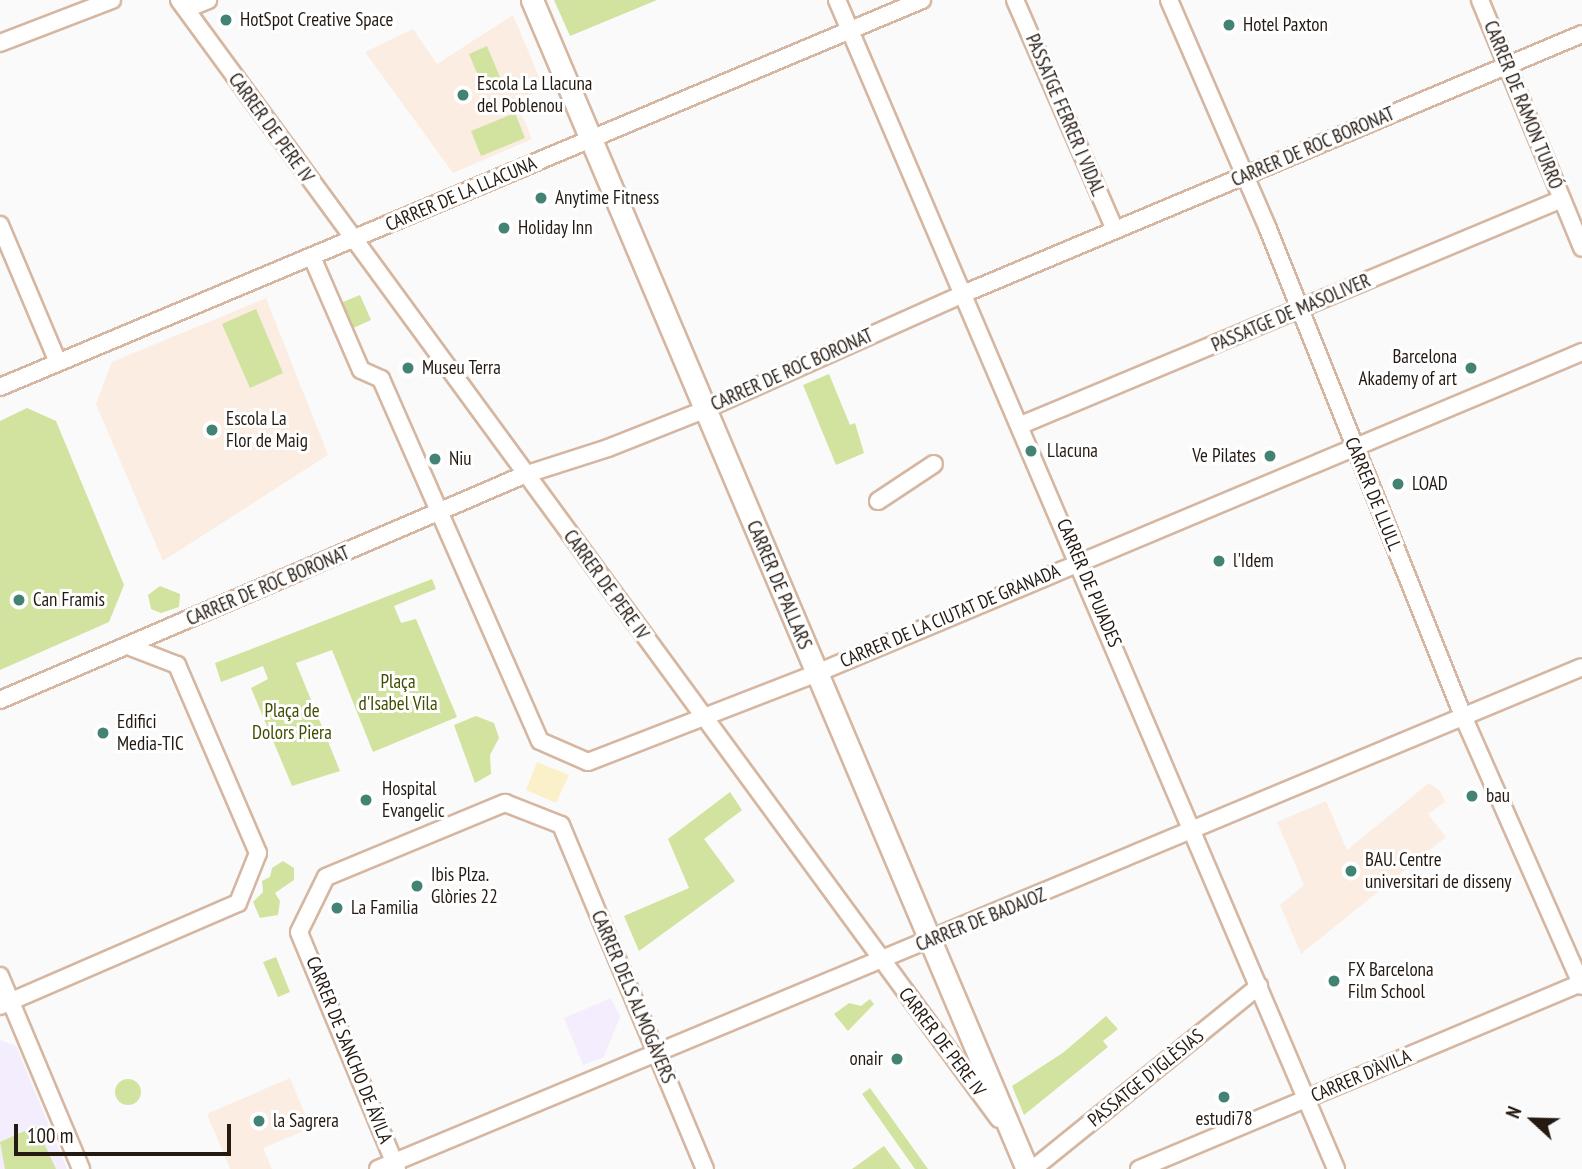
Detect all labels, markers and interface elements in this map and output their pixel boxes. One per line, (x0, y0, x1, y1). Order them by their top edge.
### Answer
place label: HotSpot Creative Space (240, 9, 393, 31)
marker: HotSpot Creative Space (218, 12, 234, 28)
place label: Hotel Paxton (1243, 14, 1328, 36)
marker: Hotel Paxton (1221, 17, 1237, 33)
street label: CARRER DE RAMON TURRÓ (1479, 17, 1567, 193)
street label: PASSATGE FERRER I VIDAL (1021, 31, 1109, 199)
street label: CARRER DE PERE IV (224, 69, 318, 187)
place label: Escola La Llacuna del Poblenou (477, 73, 592, 117)
marker: Escola La Llacuna del Poblenou (455, 87, 471, 103)
street label: CARRER DE ROC BORONAT (1228, 102, 1398, 192)
street label: CARRER DE LA LLACUNA (382, 152, 540, 236)
place label: Anytime Fitness (555, 187, 659, 209)
marker: Anytime Fitness (533, 190, 549, 206)
place label: Holiday Inn (518, 217, 593, 239)
marker: Holiday Inn (496, 220, 512, 236)
street label: PASSATGE DE MASOLIVER (1208, 269, 1374, 357)
street label: CARRER DE ROC BORONAT (707, 324, 877, 416)
place label: Barcelona Akademy of art (1358, 346, 1457, 390)
place label: Museu Terra (422, 357, 501, 379)
marker: Museu Terra (400, 360, 416, 376)
marker: Barcelona Akademy of art (1463, 360, 1479, 376)
place label: Escola La Flor de Maig (226, 408, 308, 452)
marker: Escola La Flor de Maig (204, 422, 220, 438)
street label: CARRER DE LLULL (1340, 434, 1406, 554)
place label: Llacuna (1047, 440, 1098, 462)
marker: Llacuna (1021, 441, 1041, 461)
place label: Ve Pilates (1192, 445, 1256, 467)
place label: Niu (449, 448, 472, 470)
marker: Ve Pilates (1262, 448, 1278, 464)
marker: Niu (427, 451, 443, 467)
place label: LOAD (1412, 473, 1448, 495)
marker: LOAD (1390, 476, 1406, 492)
street label: CARRER DE PUJADES (1052, 515, 1126, 651)
street label: CARRER DE PALLARS (742, 517, 816, 653)
street label: CARRER DE PERE IV (559, 526, 653, 644)
street label: CARRER DE ROC BORONAT (183, 541, 353, 631)
place label: l'Idem (1233, 550, 1274, 572)
marker: l'Idem (1211, 553, 1227, 569)
street label: CARRER DE LA CIUTAT DE GRANADA (836, 559, 1064, 673)
place label: Can Framis (33, 589, 105, 611)
marker: Can Framis (11, 592, 27, 608)
park label: Plaça d'Isabel Vila (358, 671, 438, 715)
park label: Plaça de Dolors Piera (252, 700, 332, 744)
place label: Edifici Media-TIC (117, 711, 184, 755)
marker: Edifici Media-TIC (95, 725, 111, 741)
place label: Hospital Evangelic (382, 778, 445, 822)
place label: bau (1486, 785, 1510, 807)
marker: bau (1464, 788, 1480, 804)
marker: Hospital Evangelic (356, 790, 376, 810)
place label: BAU. Centre universitari de disseny (1365, 849, 1511, 893)
marker: BAU. Centre universitari de disseny (1343, 863, 1359, 879)
place label: Ibis Plza. Glòries 22 (431, 864, 498, 908)
marker: Ibis Plza. Glòries 22 (409, 878, 425, 894)
street label: CARRER DE BADAJOZ (913, 884, 1049, 956)
place label: La Familia (351, 897, 418, 919)
marker: La Familia (329, 900, 345, 916)
street label: CARRER DELS ALMOGÀVERS (586, 907, 680, 1087)
street label: CARRER DE SANCHO DE ÁVILA (301, 953, 397, 1147)
place label: FX Barcelona Film School (1348, 959, 1434, 1003)
marker: FX Barcelona Film School (1326, 973, 1342, 989)
street label: CARRER DE PERE IV (894, 983, 990, 1101)
street label: PASSATGE D'IGLÈSIAS (1084, 1024, 1208, 1132)
street label: CARRER D'ÀVILA (1308, 1045, 1414, 1107)
place label: onair (850, 1048, 883, 1070)
marker: onair (889, 1051, 905, 1067)
north arrow (1498, 1085, 1568, 1155)
marker: estudi78 (1216, 1089, 1232, 1105)
text: N (1500, 1103, 1527, 1121)
place label: estudi78 (1195, 1108, 1253, 1130)
scale bar (18, 1110, 234, 1154)
place label: la Sagrera (273, 1110, 339, 1132)
marker: la Sagrera (251, 1113, 267, 1129)
text: 100 m (27, 1122, 73, 1149)

